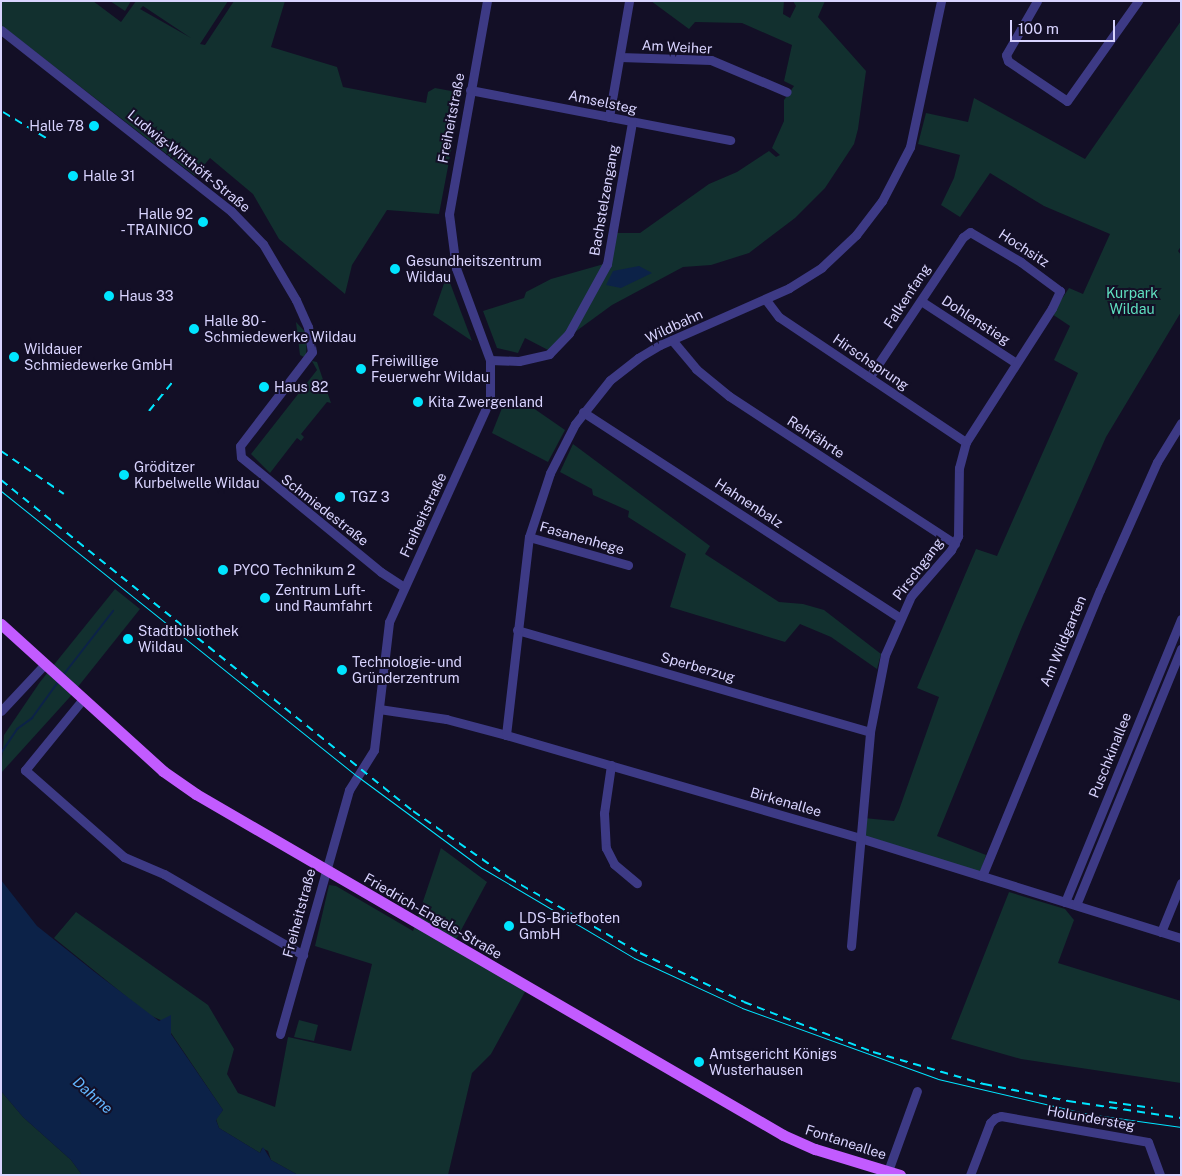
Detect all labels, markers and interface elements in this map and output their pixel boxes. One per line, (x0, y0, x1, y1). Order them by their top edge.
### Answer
scale bar (1012, 10, 1117, 42)
text: 100 m (1018, 20, 1059, 37)
street label: Am Weiher (641, 37, 713, 57)
street label: Freiheitstraße (434, 71, 468, 165)
street label: Amselsteg (567, 87, 639, 117)
street label: Ludwig-Witthöft-Straße (124, 106, 254, 216)
place label: Halle 78 (29, 118, 84, 134)
marker: Halle 78 (88, 120, 100, 132)
street label: Bachstelzengang (586, 143, 622, 257)
place label: Halle 31 (83, 168, 135, 184)
marker: Halle 31 (67, 170, 79, 182)
place label: Halle 92 - TRAINICO (118, 206, 193, 238)
marker: Halle 92 - TRAINICO (197, 216, 209, 228)
street label: Hochsitz (996, 225, 1052, 271)
place label: Gesundheitszentrum Wildau (406, 253, 542, 286)
street label: Falkenfang (880, 261, 934, 331)
marker: Gesundheitszentrum Wildau (388, 262, 402, 276)
park label: Kurpark Wildau (1106, 285, 1158, 318)
place label: Haus 33 (119, 288, 174, 304)
marker: Haus 33 (103, 290, 115, 302)
street label: Dohlenstieg (939, 292, 1013, 348)
street label: Wildbahn (643, 305, 705, 347)
place label: Halle 80 - Schmiedewerke Wildau (204, 313, 357, 346)
marker: Halle 80 - Schmiedewerke Wildau (188, 323, 200, 335)
street label: Hirschsprung (830, 330, 912, 394)
place label: Wildauer Schmiedewerke GmbH (24, 341, 173, 374)
marker: Wildauer Schmiedewerke GmbH (8, 351, 20, 363)
place label: Freiwillige Feuerwehr Wildau (371, 353, 489, 386)
marker: Freiwillige Feuerwehr Wildau (355, 363, 367, 375)
place label: Haus 82 (274, 379, 328, 395)
marker: Haus 82 (258, 381, 270, 393)
place label: Kita Zwergenland (428, 394, 543, 410)
marker: Kita Zwergenland (412, 396, 424, 408)
street label: Rehfährte (784, 412, 848, 462)
place label: Gröditzer Kurbelwelle Wildau (134, 459, 260, 492)
marker: Gröditzer Kurbelwelle Wildau (118, 469, 130, 481)
street label: Freiheitstraße (396, 470, 450, 560)
street label: Schmiedestraße (278, 471, 372, 549)
street label: Hahnenbalz (712, 475, 786, 531)
place label: TGZ 3 (350, 489, 390, 505)
marker: TGZ 3 (334, 491, 346, 503)
street label: Fasanenhege (538, 518, 626, 558)
street label: Pirschgang (889, 535, 947, 603)
place label: PYCO Technikum 2 (233, 562, 355, 578)
marker: PYCO Technikum 2 (217, 564, 229, 576)
place label: Zentrum Luft- und Raumfahrt (275, 582, 372, 614)
marker: Zentrum Luft- und Raumfahrt (259, 592, 271, 604)
street label: Am Wildgarten (1036, 593, 1090, 689)
place label: Stadtbibliothek Wildau (138, 623, 239, 656)
marker: Stadtbibliothek Wildau (122, 633, 134, 645)
street label: Sperberzug (659, 648, 737, 686)
place label: Technologie- und Gründerzentrum (352, 654, 464, 686)
marker: Technologie- und Gründerzentrum (336, 664, 348, 676)
street label: Puschkinallee (1085, 710, 1135, 800)
street label: Birkenallee (748, 784, 824, 820)
street label: Freiheitstraße (279, 867, 319, 959)
street label: Friedrich-Engels-Straße (361, 870, 505, 962)
place label: LDS-Briefboten GmbH (519, 910, 620, 942)
marker: LDS-Briefboten GmbH (503, 920, 515, 932)
place label: Amtsgericht Königs Wusterhausen (709, 1046, 837, 1078)
marker: Amtsgericht Königs Wusterhausen (693, 1056, 705, 1068)
water label: Dahme (69, 1073, 117, 1117)
street label: Holundersteg (1046, 1102, 1136, 1134)
street label: Fontaneallee (803, 1121, 889, 1163)

